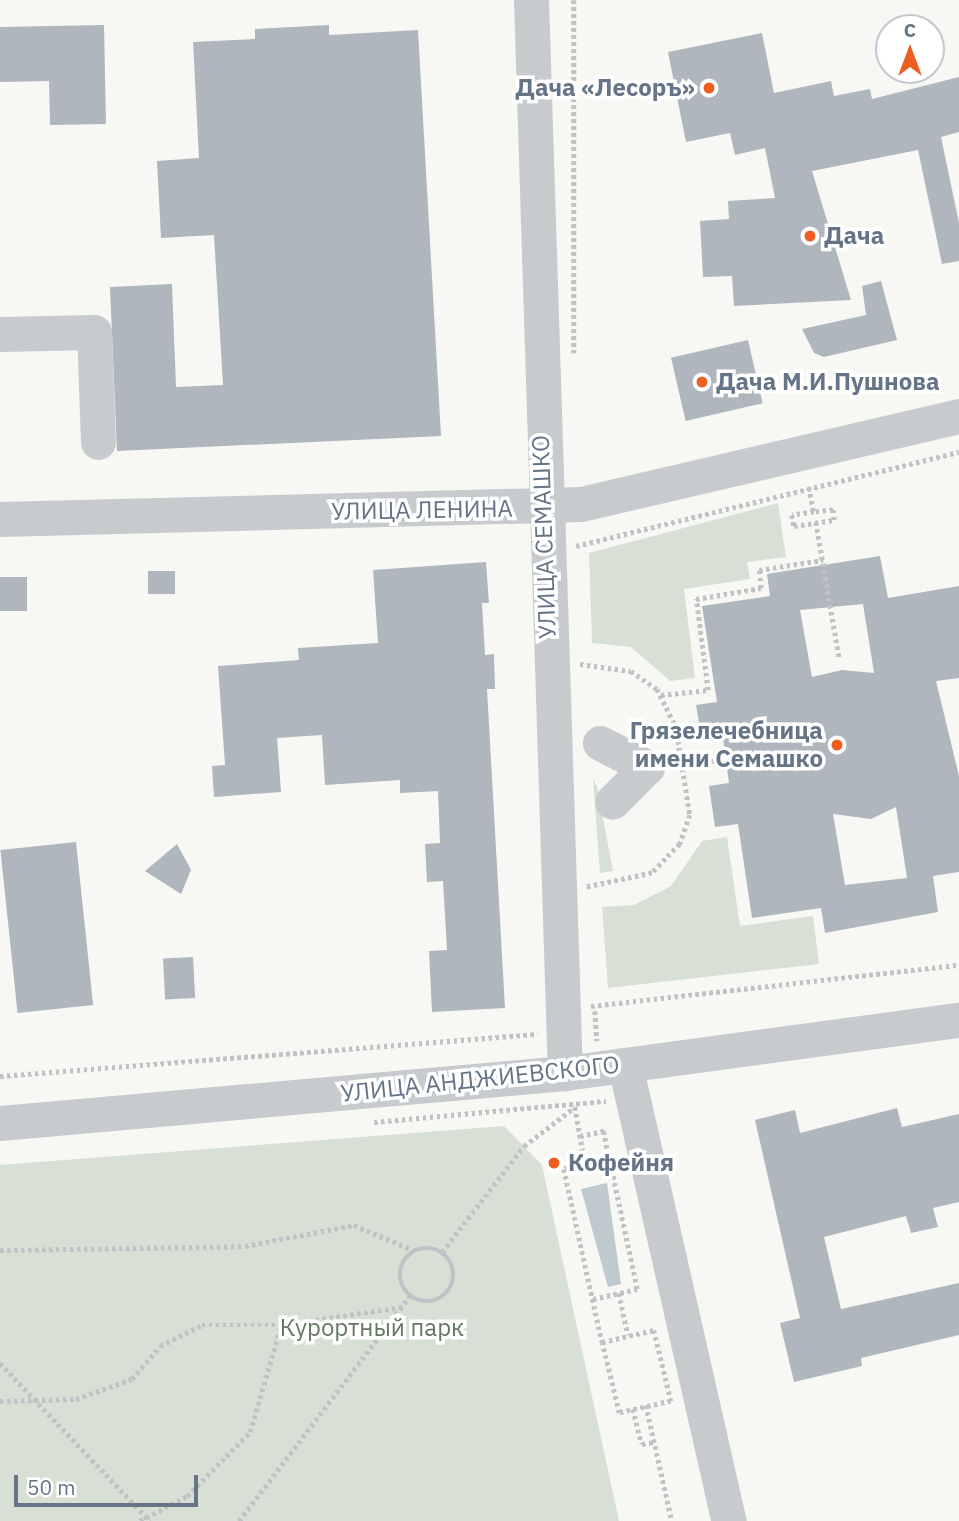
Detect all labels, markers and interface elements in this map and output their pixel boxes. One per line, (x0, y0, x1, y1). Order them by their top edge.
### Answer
north arrow (875, 14, 945, 84)
text: С (904, 18, 916, 42)
place label: Дача «Лесоръ» (515, 74, 695, 102)
marker: Дача «Лесоръ» (701, 80, 717, 96)
place label: Дача (824, 222, 884, 250)
marker: Дача (802, 228, 818, 244)
place label: Дача М.И.Пушнова (716, 368, 940, 396)
marker: Дача М.И.Пушнова (694, 374, 710, 390)
street label: УЛИЦА СЕМАШКО (526, 435, 562, 639)
street label: УЛИЦА ЛЕНИНА (331, 494, 513, 526)
place label: Грязелечебница имени Семашко (630, 717, 823, 773)
marker: Грязелечебница имени Семашко (829, 737, 845, 753)
street label: УЛИЦА АНДЖИЕВСКОГО (339, 1050, 621, 1108)
place label: Кофейня (568, 1149, 674, 1177)
marker: Кофейня (546, 1155, 562, 1171)
park label: Курортный парк (280, 1314, 464, 1342)
scale bar (18, 1462, 201, 1506)
text: 50 m (27, 1473, 76, 1501)

